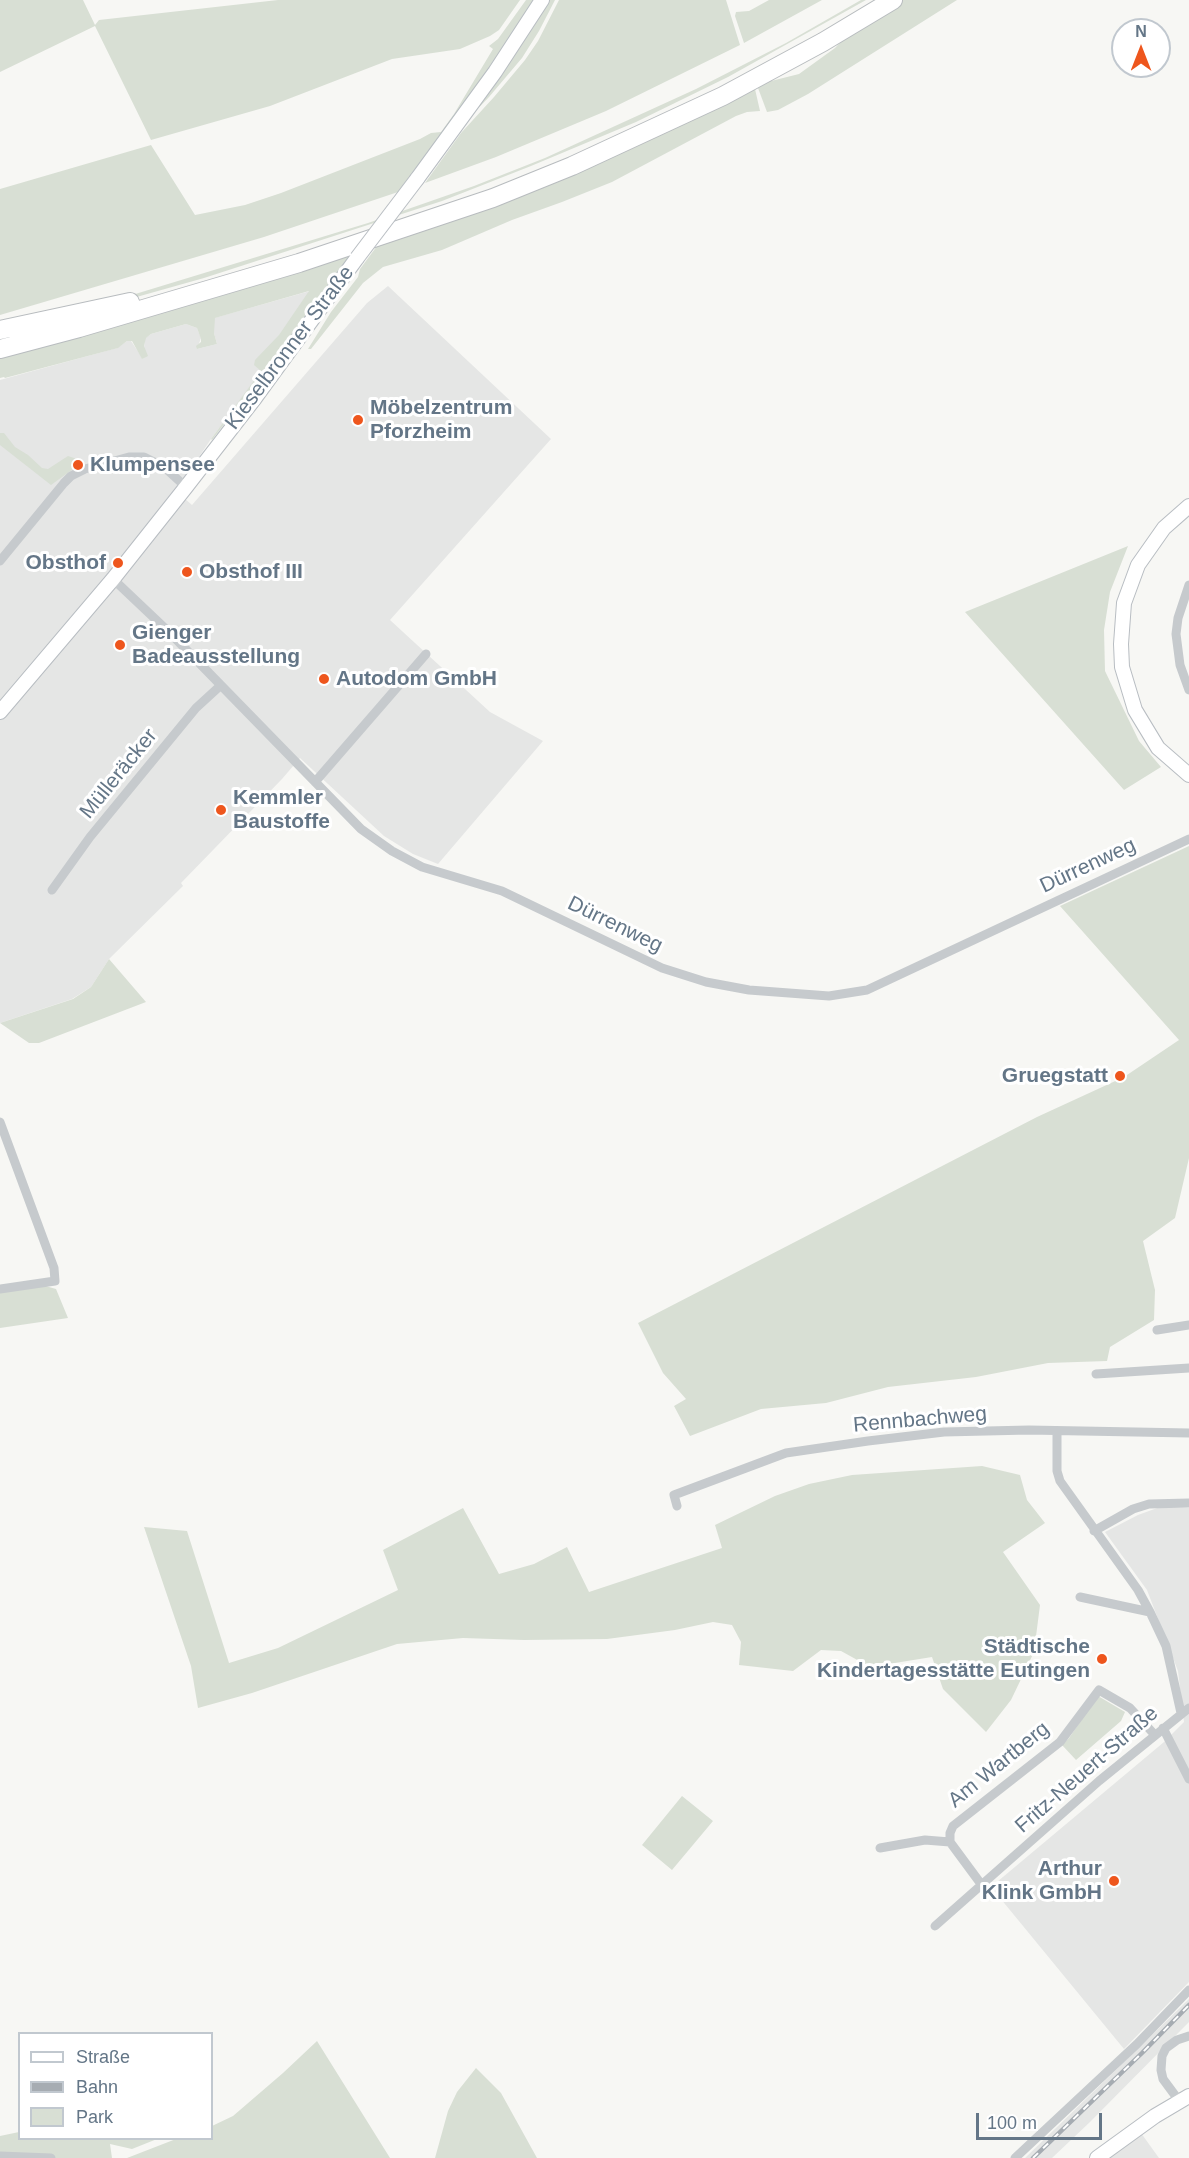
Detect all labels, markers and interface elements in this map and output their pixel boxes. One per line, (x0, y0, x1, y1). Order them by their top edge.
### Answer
north arrow (1111, 18, 1171, 78)
text: N (1135, 23, 1147, 40)
street label: Kieselbronner Straße (220, 261, 360, 435)
place label: Möbelzentrum Pforzheim (370, 395, 512, 445)
marker: Möbelzentrum Pforzheim (351, 413, 365, 427)
place label: Klumpensee (90, 452, 215, 478)
marker: Klumpensee (71, 458, 85, 472)
place label: Obsthof (26, 550, 106, 576)
marker: Obsthof (111, 556, 125, 570)
place label: Obsthof III (199, 559, 303, 585)
marker: Obsthof III (180, 565, 194, 579)
place label: Gienger Badeausstellung (132, 620, 300, 670)
marker: Gienger Badeausstellung (113, 638, 127, 652)
place label: Autodom GmbH (336, 666, 497, 692)
marker: Autodom GmbH (317, 672, 331, 686)
street label: Mülleräcker (75, 724, 163, 824)
place label: Kemmler Baustoffe (233, 785, 330, 835)
marker: Kemmler Baustoffe (214, 803, 228, 817)
street label: Dürrenweg (1036, 833, 1140, 899)
street label: Dürrenweg (563, 891, 667, 959)
place label: Gruegstatt (1002, 1063, 1108, 1089)
marker: Gruegstatt (1113, 1069, 1127, 1083)
street label: Rennbachweg (852, 1402, 988, 1438)
place label: Städtische Kindertagesstätte Eutingen (817, 1634, 1090, 1684)
marker: Städtische Kindertagesstätte Eutingen (1095, 1652, 1109, 1666)
street label: Fritz-Neuert-Straße (1010, 1701, 1164, 1839)
street label: Am Wartberg (943, 1717, 1055, 1813)
place label: Arthur Klink GmbH (982, 1856, 1102, 1906)
marker: Arthur Klink GmbH (1107, 1874, 1121, 1888)
legend (18, 2032, 213, 2140)
text: Straße (76, 2047, 130, 2067)
text: Bahn (76, 2077, 118, 2097)
scale bar (979, 2101, 1105, 2139)
text: Park (76, 2107, 113, 2127)
text: 100 m (987, 2113, 1037, 2133)

